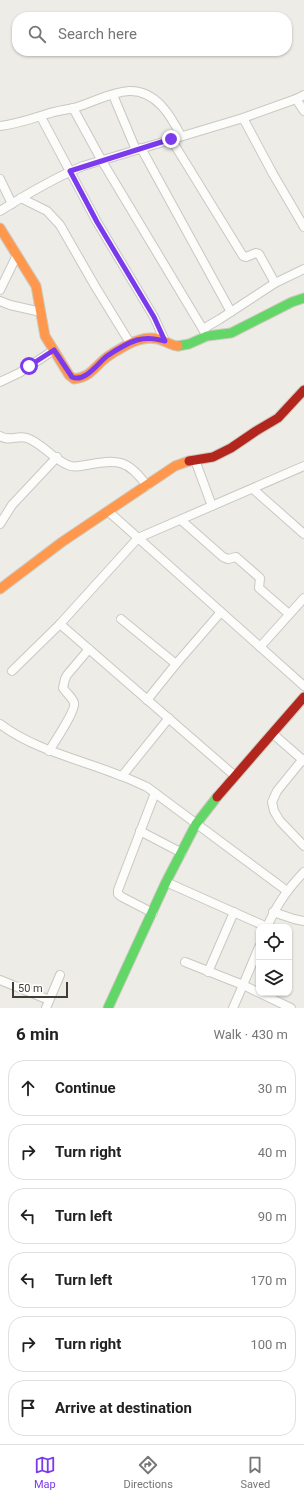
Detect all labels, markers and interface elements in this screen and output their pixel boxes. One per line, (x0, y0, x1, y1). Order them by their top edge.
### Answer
search box (12, 12, 292, 56)
icon: search (26, 23, 48, 45)
text: Search here (58, 25, 137, 43)
route end (162, 130, 180, 148)
route start (20, 357, 38, 375)
map controls (256, 924, 292, 996)
button: locate (256, 924, 292, 960)
button: layers (256, 960, 292, 996)
scale bar (12, 980, 68, 999)
text: 50 m (18, 982, 43, 995)
text: 6 min (16, 1024, 59, 1044)
text: Walk · 430 m (213, 1027, 288, 1042)
icon: ahead (17, 1077, 39, 1099)
text: Continue (55, 1079, 116, 1097)
text: 30 m (258, 1081, 287, 1096)
icon: right (17, 1141, 39, 1163)
text: Turn right (55, 1143, 121, 1161)
text: 40 m (258, 1145, 287, 1160)
icon: left (17, 1205, 39, 1227)
text: Turn left (55, 1207, 112, 1225)
text: 90 m (258, 1209, 287, 1224)
icon: left (17, 1269, 39, 1291)
text: Turn left (55, 1271, 112, 1289)
text: 170 m (250, 1273, 287, 1288)
icon: right (17, 1333, 39, 1355)
text: Turn right (55, 1335, 121, 1353)
text: 100 m (250, 1337, 287, 1352)
icon: arrive (17, 1397, 39, 1419)
text: Arrive at destination (55, 1399, 192, 1417)
tab: Map (34, 1454, 56, 1491)
tab: Directions (123, 1454, 173, 1491)
tab: Saved (240, 1454, 270, 1491)

